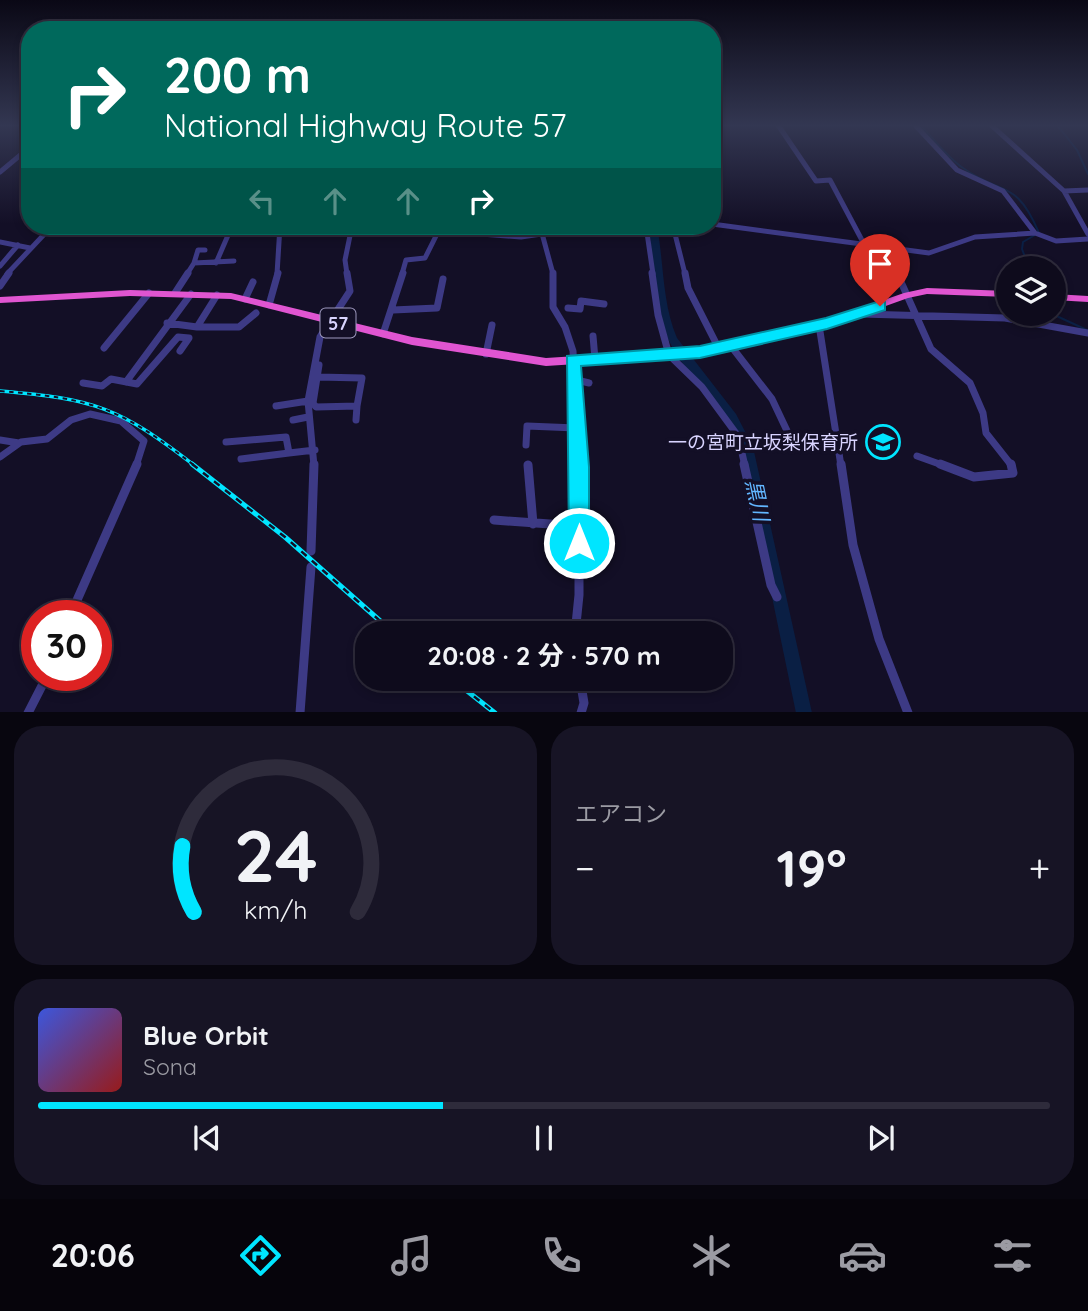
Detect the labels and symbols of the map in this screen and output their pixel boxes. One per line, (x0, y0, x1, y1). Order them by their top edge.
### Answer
pin (850, 234, 910, 306)
road number: 57 (320, 309, 356, 338)
school or university icon: 一の宮町立坂梨保育所 (864, 423, 902, 461)
place label: 一の宮町立坂梨保育所 (668, 430, 858, 454)
water label: 黒川 (741, 477, 775, 525)
position arrow (542, 506, 616, 580)
speed limit sign: 30 (21, 600, 112, 691)

